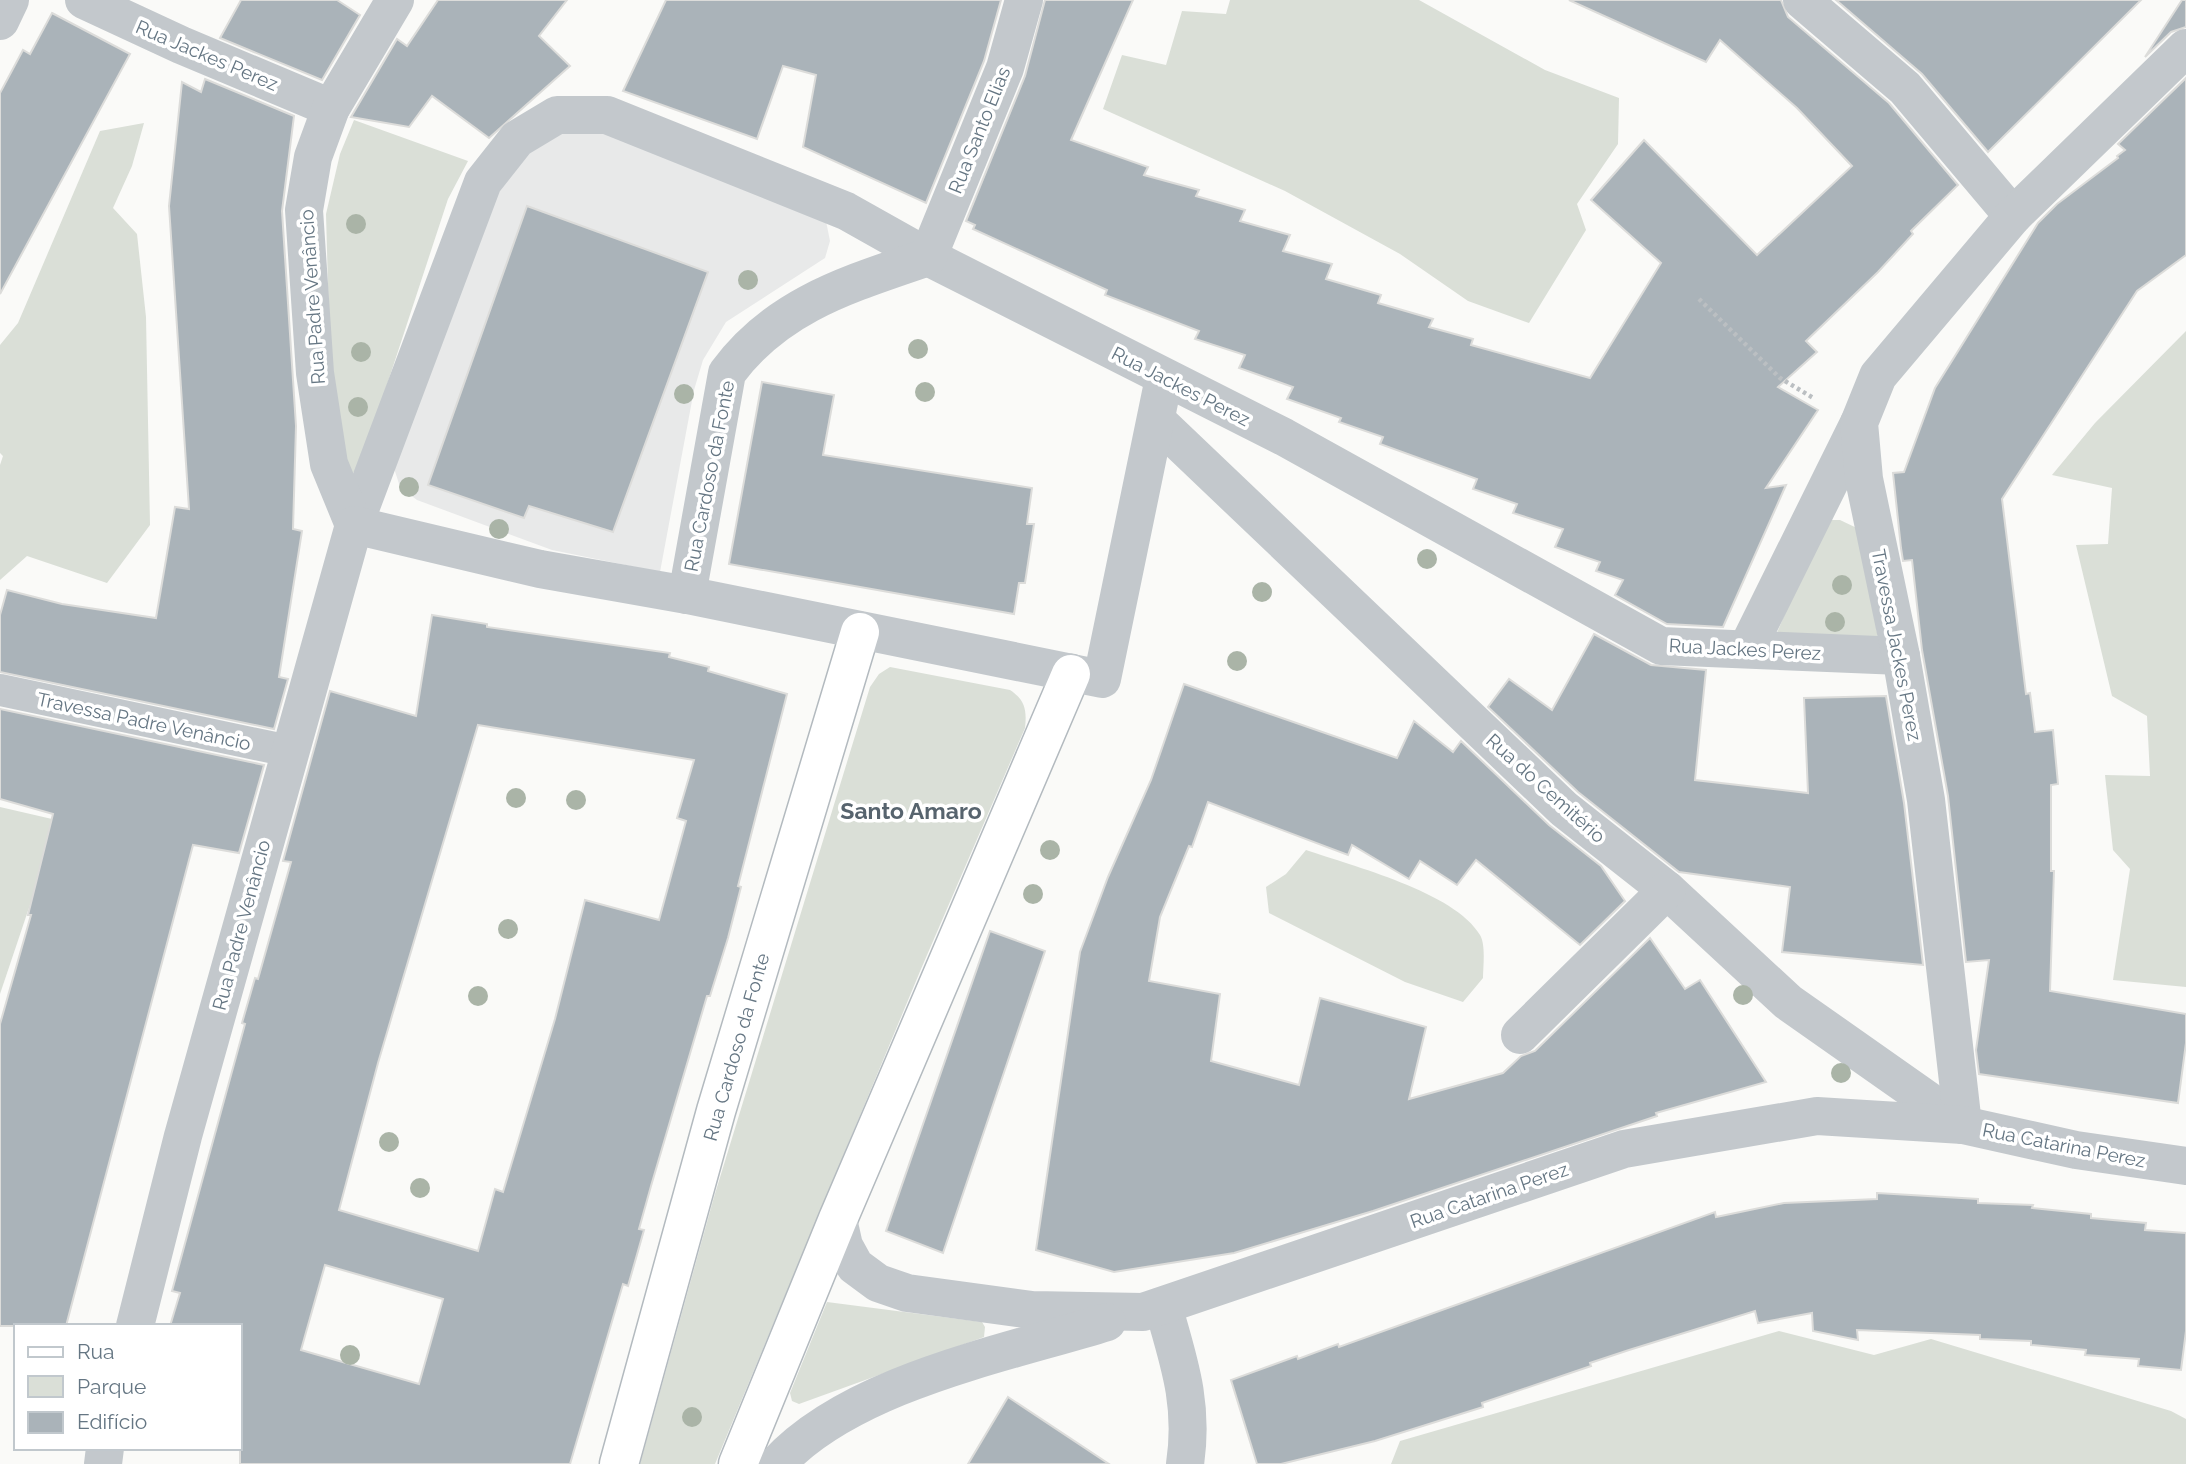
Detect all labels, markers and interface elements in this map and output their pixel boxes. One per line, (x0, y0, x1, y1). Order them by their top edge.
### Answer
street label: Rua Jackes Perez (133, 15, 281, 95)
street label: Rua Santo Elias (944, 64, 1014, 196)
street label: Rua Padre Venâncio (295, 209, 329, 385)
street label: Rua Jackes Perez (1108, 342, 1254, 430)
street label: Rua Cardoso da Fonte (680, 379, 738, 573)
street label: Travessa Jackes Perez (1868, 547, 1926, 743)
street label: Rua Jackes Perez (1668, 634, 1822, 664)
street label: Travessa Padre Venâncio (35, 688, 253, 754)
street label: Rua do Cemitério (1482, 729, 1610, 847)
district label: Santo Amaro (840, 797, 982, 824)
street label: Rua Padre Venâncio (208, 837, 274, 1013)
street label: Rua Cardoso da Fonte (699, 951, 773, 1143)
street label: Rua Catarina Perez (1981, 1118, 2147, 1172)
street label: Rua Catarina Perez (1407, 1158, 1571, 1232)
legend (14, 1324, 242, 1450)
text: Rua (77, 1339, 114, 1364)
text: Parque (77, 1374, 146, 1399)
text: Edifício (77, 1409, 147, 1434)

